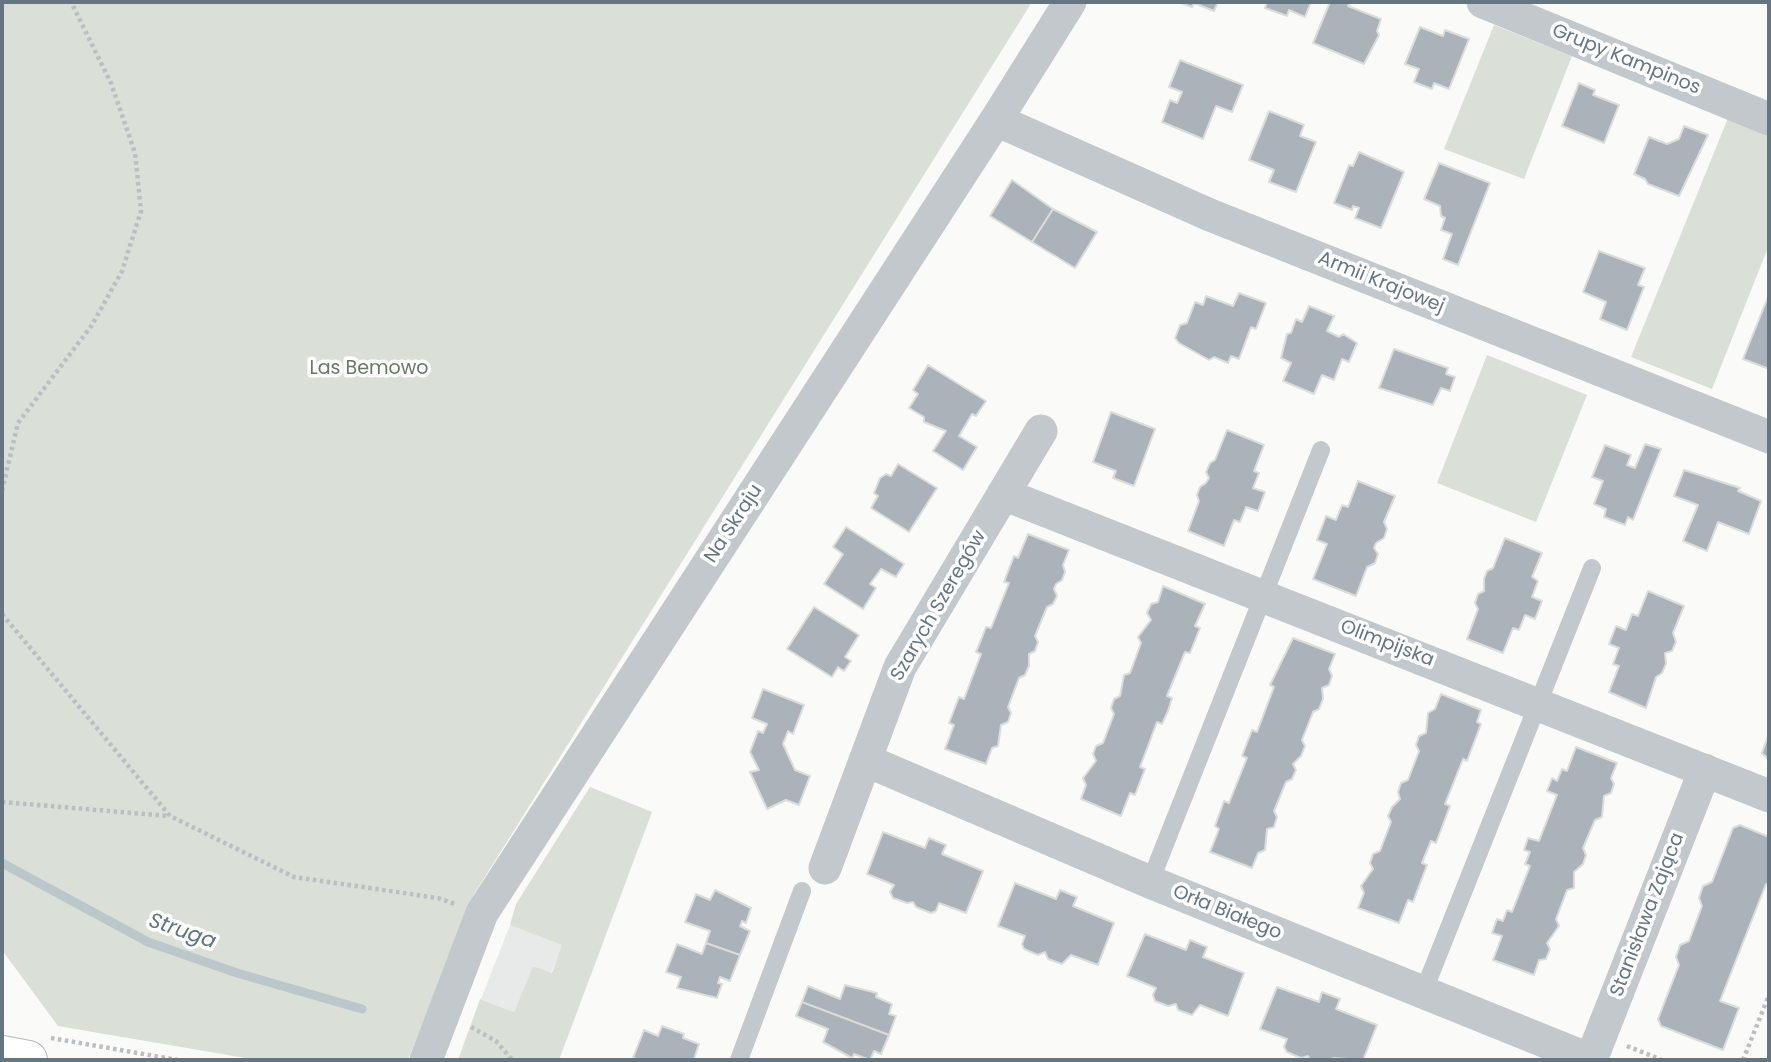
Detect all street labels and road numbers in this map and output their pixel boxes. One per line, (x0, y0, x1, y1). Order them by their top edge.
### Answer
street label: Grupy Kampinos (1548, 20, 1704, 100)
street label: Armii Krajowej (1315, 247, 1447, 319)
street label: Na Skraju (700, 480, 768, 568)
street label: Szarych Szeregów (887, 527, 991, 685)
street label: Olimpijska (1337, 616, 1437, 672)
street label: Stanisława Zająca (1606, 830, 1690, 1000)
street label: Orła Białego (1169, 881, 1285, 945)

